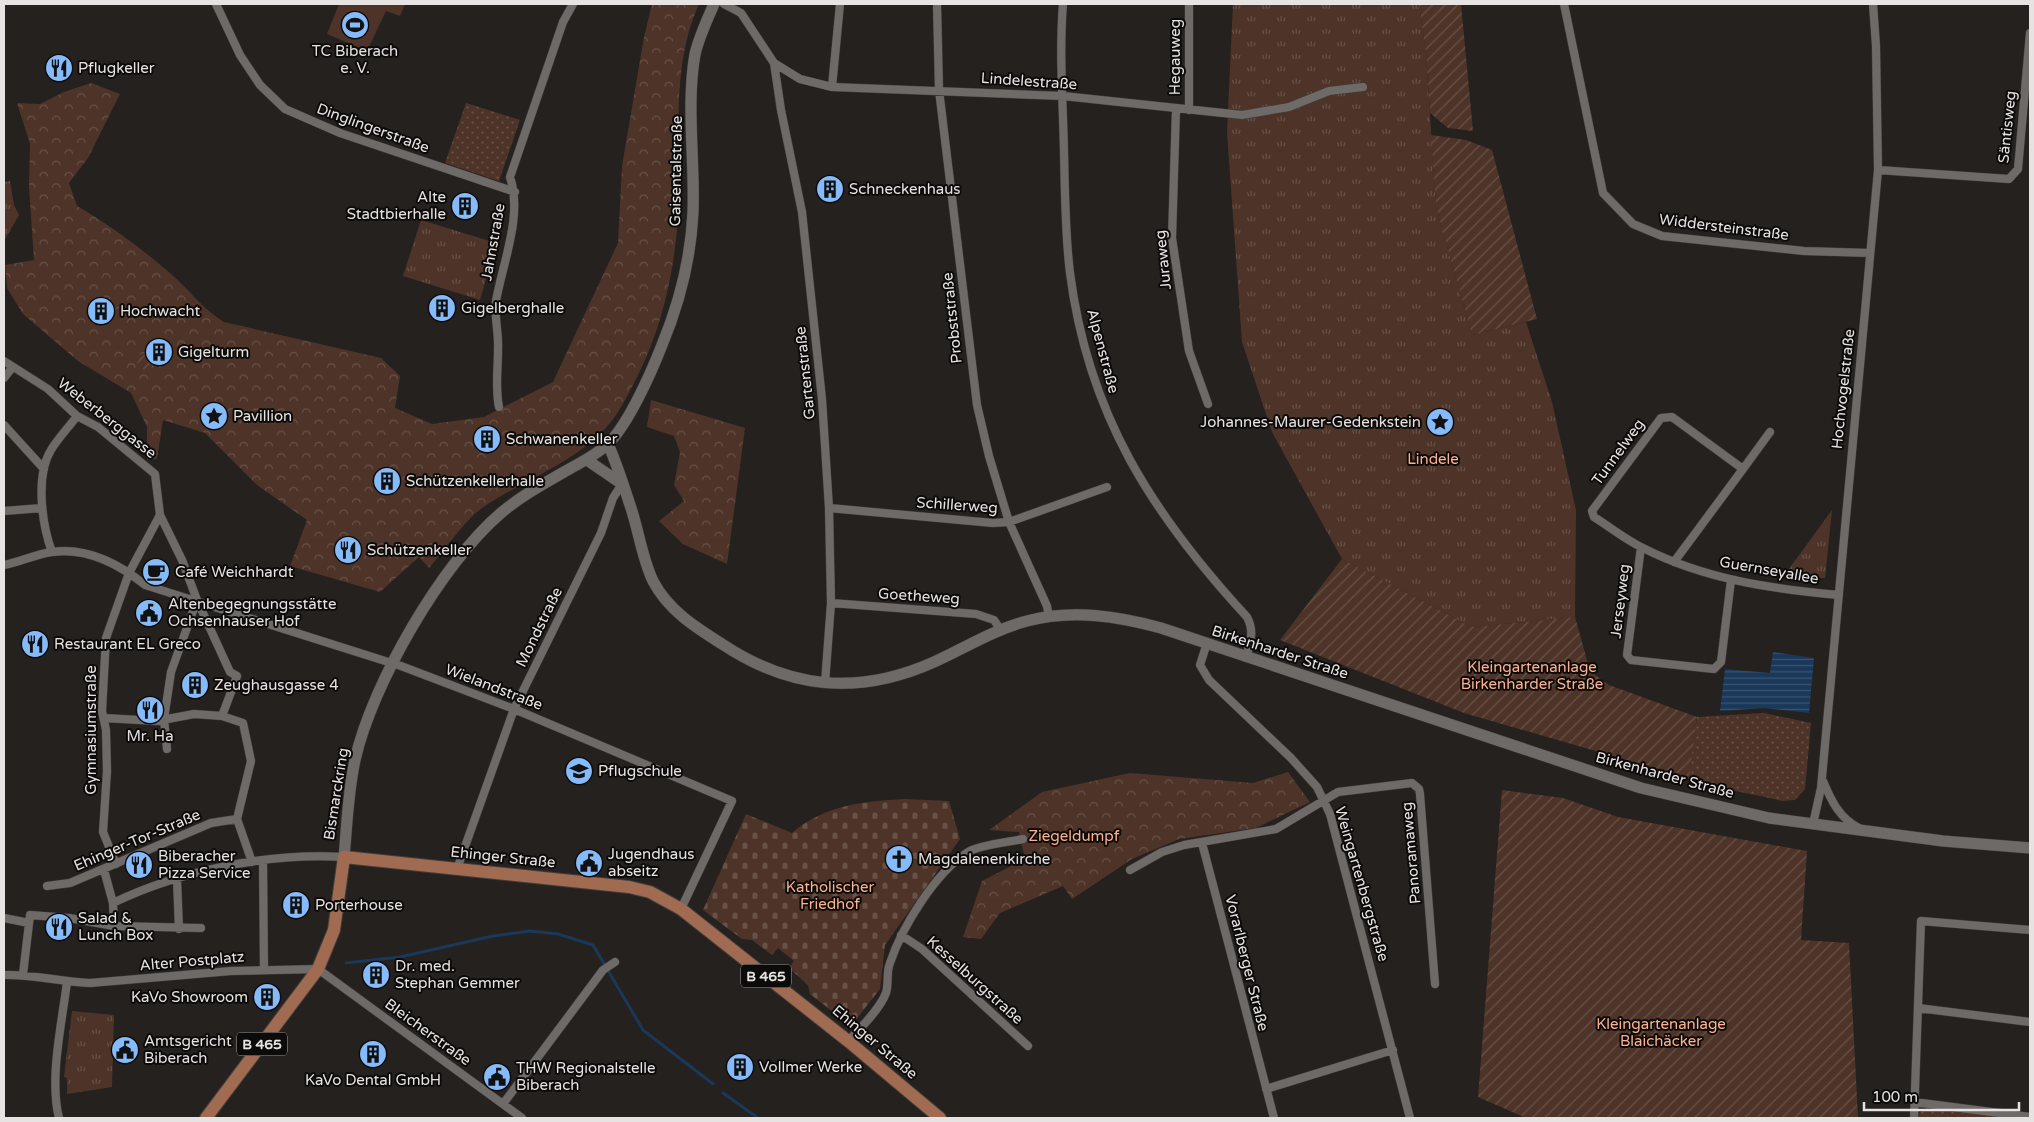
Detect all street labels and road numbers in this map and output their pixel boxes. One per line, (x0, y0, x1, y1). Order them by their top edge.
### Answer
street label: Hegauweg (1166, 19, 1184, 95)
street label: Lindelestraße (980, 69, 1078, 93)
street label: Säntisweg (1994, 90, 2020, 164)
street label: Dinglingerstraße (314, 99, 432, 157)
street label: Gaisentalstraße (666, 115, 686, 227)
street label: Jahnstraße (477, 202, 509, 282)
street label: Widdersteinstraße (1658, 210, 1790, 244)
street label: Juraweg (1151, 229, 1175, 291)
street label: Probststraße (938, 272, 966, 364)
street label: Alpenstraße (1083, 307, 1123, 395)
street label: Gartenstraße (791, 326, 819, 420)
street label: Hochvogelstraße (1828, 328, 1858, 450)
street label: Weberberggasse (54, 374, 160, 462)
street label: Tunnelweg (1588, 415, 1648, 489)
street label: Schillerweg (916, 493, 998, 517)
street label: Guernseyallee (1718, 552, 1820, 588)
street label: Jerseyweg (1607, 563, 1633, 639)
street label: Mondstraße (512, 584, 566, 670)
street label: Goetheweg (877, 584, 961, 608)
street label: Birkenharder Straße (1209, 621, 1351, 683)
street label: Wielandstraße (443, 660, 545, 714)
street label: Gymnasiumstraße (82, 665, 100, 795)
street label: Bismarckring (320, 747, 352, 841)
street label: Birkenharder Straße (1594, 748, 1736, 802)
street label: Panoramaweg (1398, 801, 1424, 905)
street label: Weingartenbergstraße (1331, 804, 1393, 964)
street label: Ehinger-Tor-Straße (71, 805, 203, 875)
street label: Ehinger Straße (450, 843, 556, 871)
street label: Vorarlberger Straße (1221, 893, 1273, 1033)
street label: Kesselburgstraße (923, 932, 1027, 1028)
street label: Alter Postplatz (139, 947, 245, 975)
road number: B 465 (741, 964, 791, 988)
street label: Bleicherstraße (381, 995, 475, 1069)
street label: Ehinger Straße (829, 1001, 921, 1083)
road number: B 465 (237, 1032, 287, 1056)

